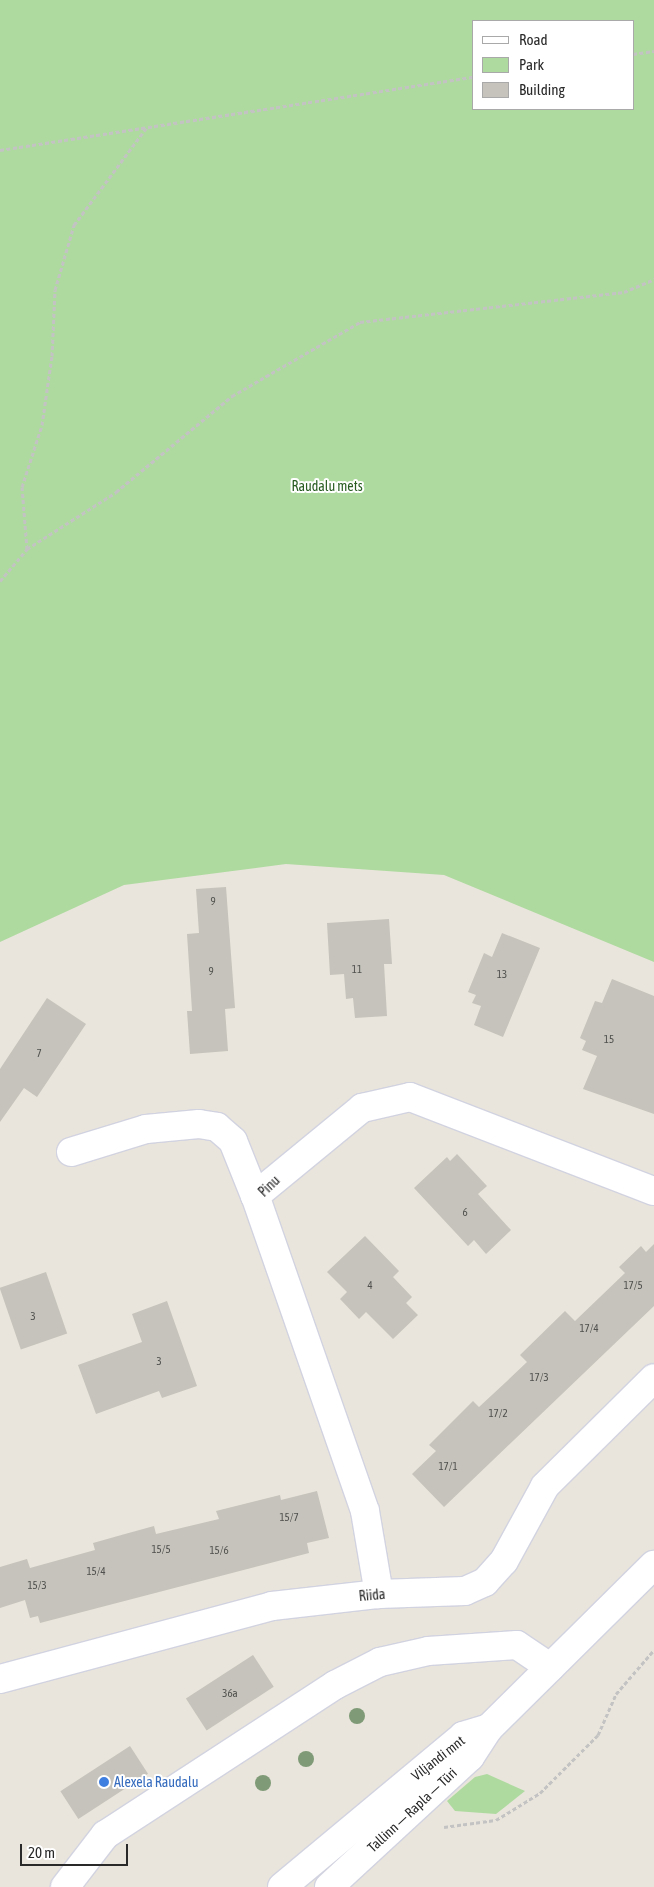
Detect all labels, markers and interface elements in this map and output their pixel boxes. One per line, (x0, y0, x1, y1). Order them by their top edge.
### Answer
legend (472, 20, 634, 110)
text: Road (519, 31, 548, 48)
text: Park (519, 56, 544, 73)
text: Building (519, 81, 565, 98)
park label: Raudalu mets (291, 478, 363, 494)
house number: 9 (210, 894, 216, 908)
house number: 11 (352, 962, 362, 976)
house number: 9 (208, 964, 214, 978)
house number: 13 (497, 967, 507, 981)
house number: 15 (604, 1032, 614, 1046)
house number: 7 (36, 1046, 42, 1060)
street label: Pinu (255, 1172, 283, 1200)
house number: 6 (462, 1205, 468, 1219)
house number: 4 (367, 1278, 373, 1292)
house number: 17/5 (623, 1278, 643, 1292)
house number: 3 (30, 1309, 36, 1323)
house number: 17/4 (579, 1321, 599, 1335)
house number: 3 (156, 1354, 162, 1368)
house number: 17/3 (529, 1370, 549, 1384)
house number: 17/2 (488, 1406, 508, 1420)
house number: 17/1 (438, 1459, 458, 1473)
house number: 15/7 (279, 1510, 299, 1524)
house number: 15/5 (151, 1542, 171, 1556)
house number: 15/6 (209, 1543, 229, 1557)
house number: 15/4 (86, 1564, 106, 1578)
house number: 15/3 (27, 1578, 47, 1592)
street label: Riida (358, 1585, 386, 1605)
house number: 36a (222, 1686, 238, 1700)
street label: Viljandi mnt (408, 1732, 468, 1784)
street label: Tallinn — Rapla — Türi (364, 1764, 460, 1856)
place label: Alexela Raudalu (114, 1774, 199, 1790)
marker: Alexela Raudalu (98, 1776, 110, 1788)
scale bar (22, 1834, 130, 1866)
text: 20 m (28, 1844, 55, 1861)

